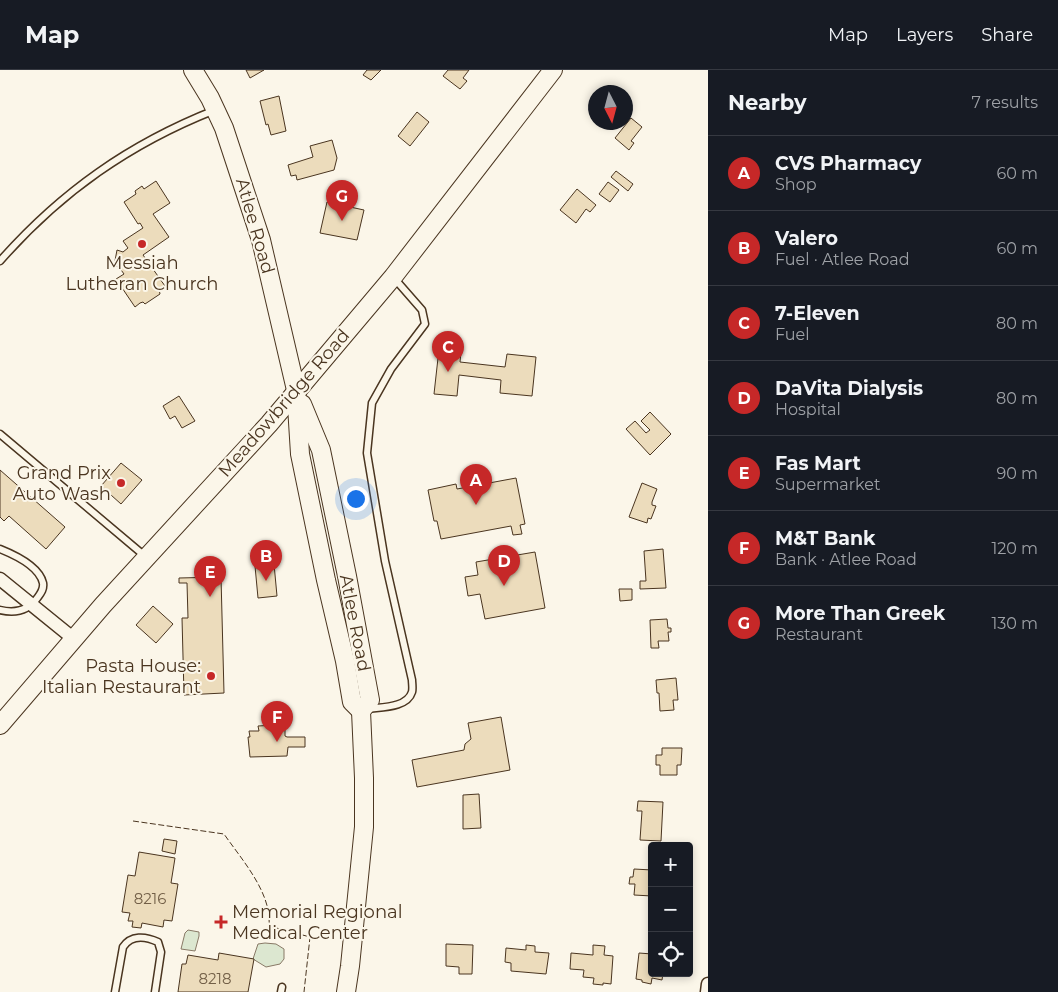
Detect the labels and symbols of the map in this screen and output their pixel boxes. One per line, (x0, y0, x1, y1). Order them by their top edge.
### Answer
north arrow (588, 85, 633, 130)
street label: Atlee Road (231, 176, 279, 276)
pin: G (326, 180, 358, 221)
marker: Messiah Lutheran Church (136, 238, 148, 250)
place label: Messiah Lutheran Church (65, 252, 219, 295)
street label: Meadowbridge Road (214, 325, 354, 481)
pin: C (432, 331, 464, 372)
place label: Grand Prix Auto Wash (13, 462, 111, 505)
pin: A (460, 464, 492, 505)
marker: Grand Prix Auto Wash (115, 477, 127, 489)
your location (343, 486, 369, 512)
pin: B (250, 540, 282, 581)
pin: D (488, 545, 520, 586)
pin: E (194, 556, 226, 597)
street label: Atlee Road (335, 573, 375, 673)
place label: Pasta House: Italian Restaurant (42, 655, 201, 698)
marker: Pasta House: Italian Restaurant (205, 670, 217, 682)
pin: F (261, 701, 293, 742)
house number: 8216 (134, 889, 166, 908)
place label: Memorial Regional Medical Center (232, 901, 403, 944)
marker: Memorial Regional Medical Center (214, 915, 228, 929)
house number: 8218 (198, 969, 232, 988)

